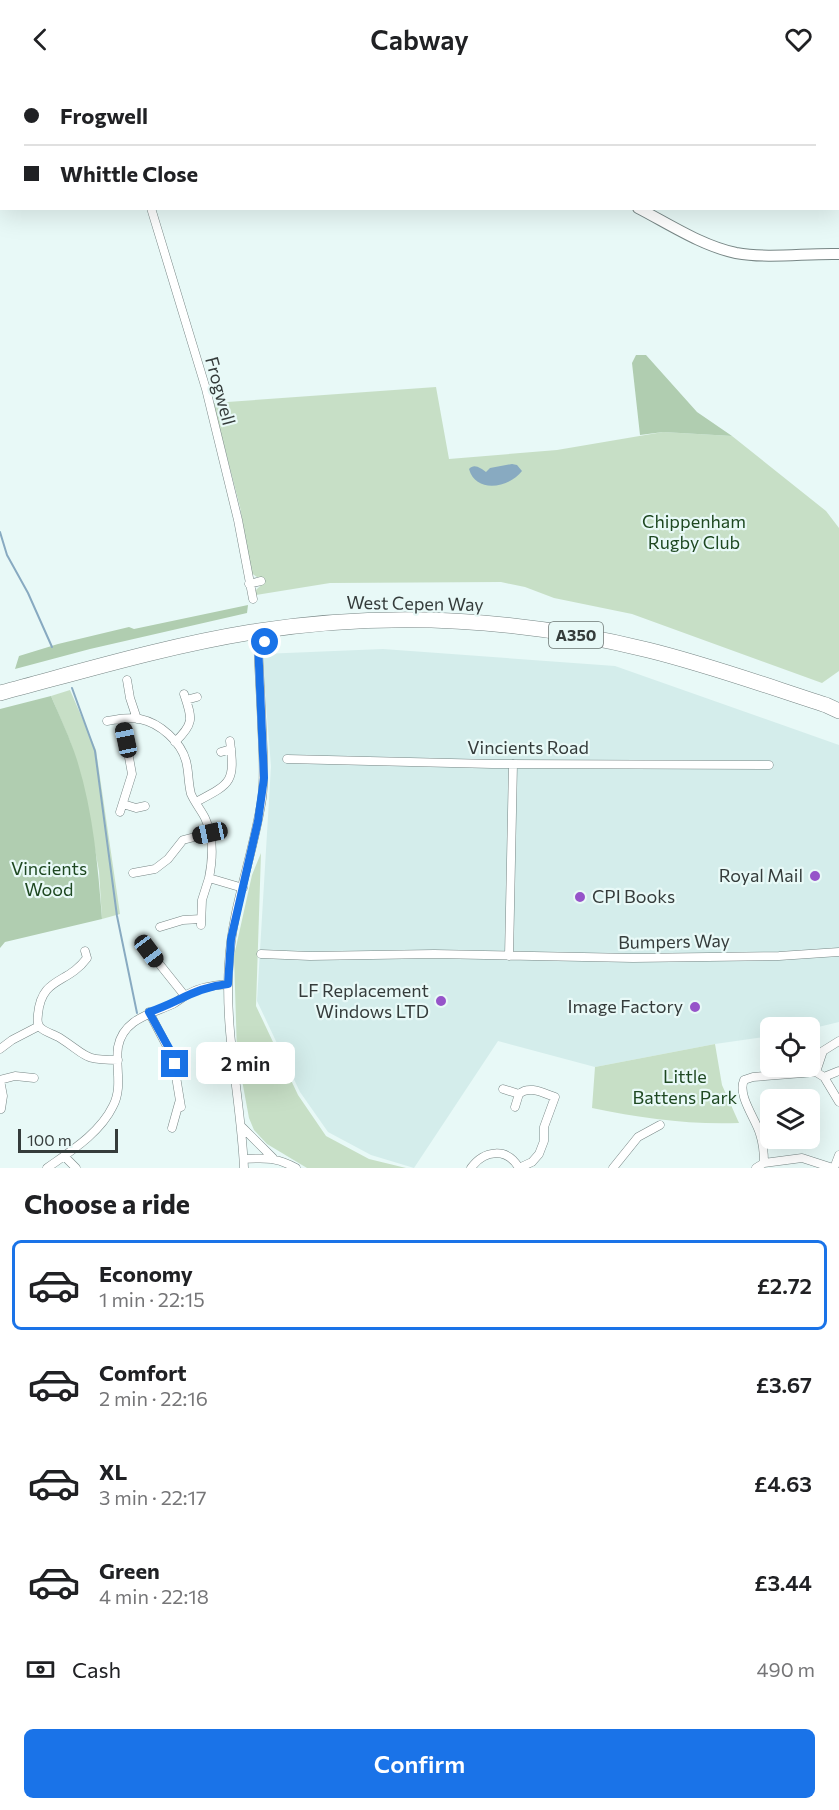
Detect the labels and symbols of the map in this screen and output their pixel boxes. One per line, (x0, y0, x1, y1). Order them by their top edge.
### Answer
street label: Frogwell (201, 354, 241, 427)
park label: Chippenham Rugby Club (642, 510, 746, 553)
street label: West Cepen Way (346, 591, 484, 615)
road number: A350 (549, 622, 603, 648)
route start (251, 628, 278, 655)
car (113, 721, 139, 759)
street label: Vincients Road (467, 736, 589, 758)
car (191, 820, 229, 846)
park label: Vincients Wood (11, 857, 87, 900)
place label: Royal Mail (719, 864, 803, 886)
marker: Royal Mail (808, 869, 822, 883)
place label: CPI Books (592, 885, 675, 907)
marker: CPI Books (573, 890, 587, 904)
street label: Bumpers Way (618, 929, 730, 953)
car (131, 931, 167, 971)
place label: LF Replacement Windows LTD (298, 979, 429, 1022)
marker: LF Replacement Windows LTD (434, 994, 448, 1008)
place label: Image Factory (568, 995, 683, 1017)
marker: Image Factory (688, 1000, 702, 1014)
callout: 2 min (196, 1043, 295, 1085)
route end (161, 1050, 188, 1077)
park label: Little Battens Park (633, 1065, 738, 1108)
scale bar (18, 1126, 118, 1154)

